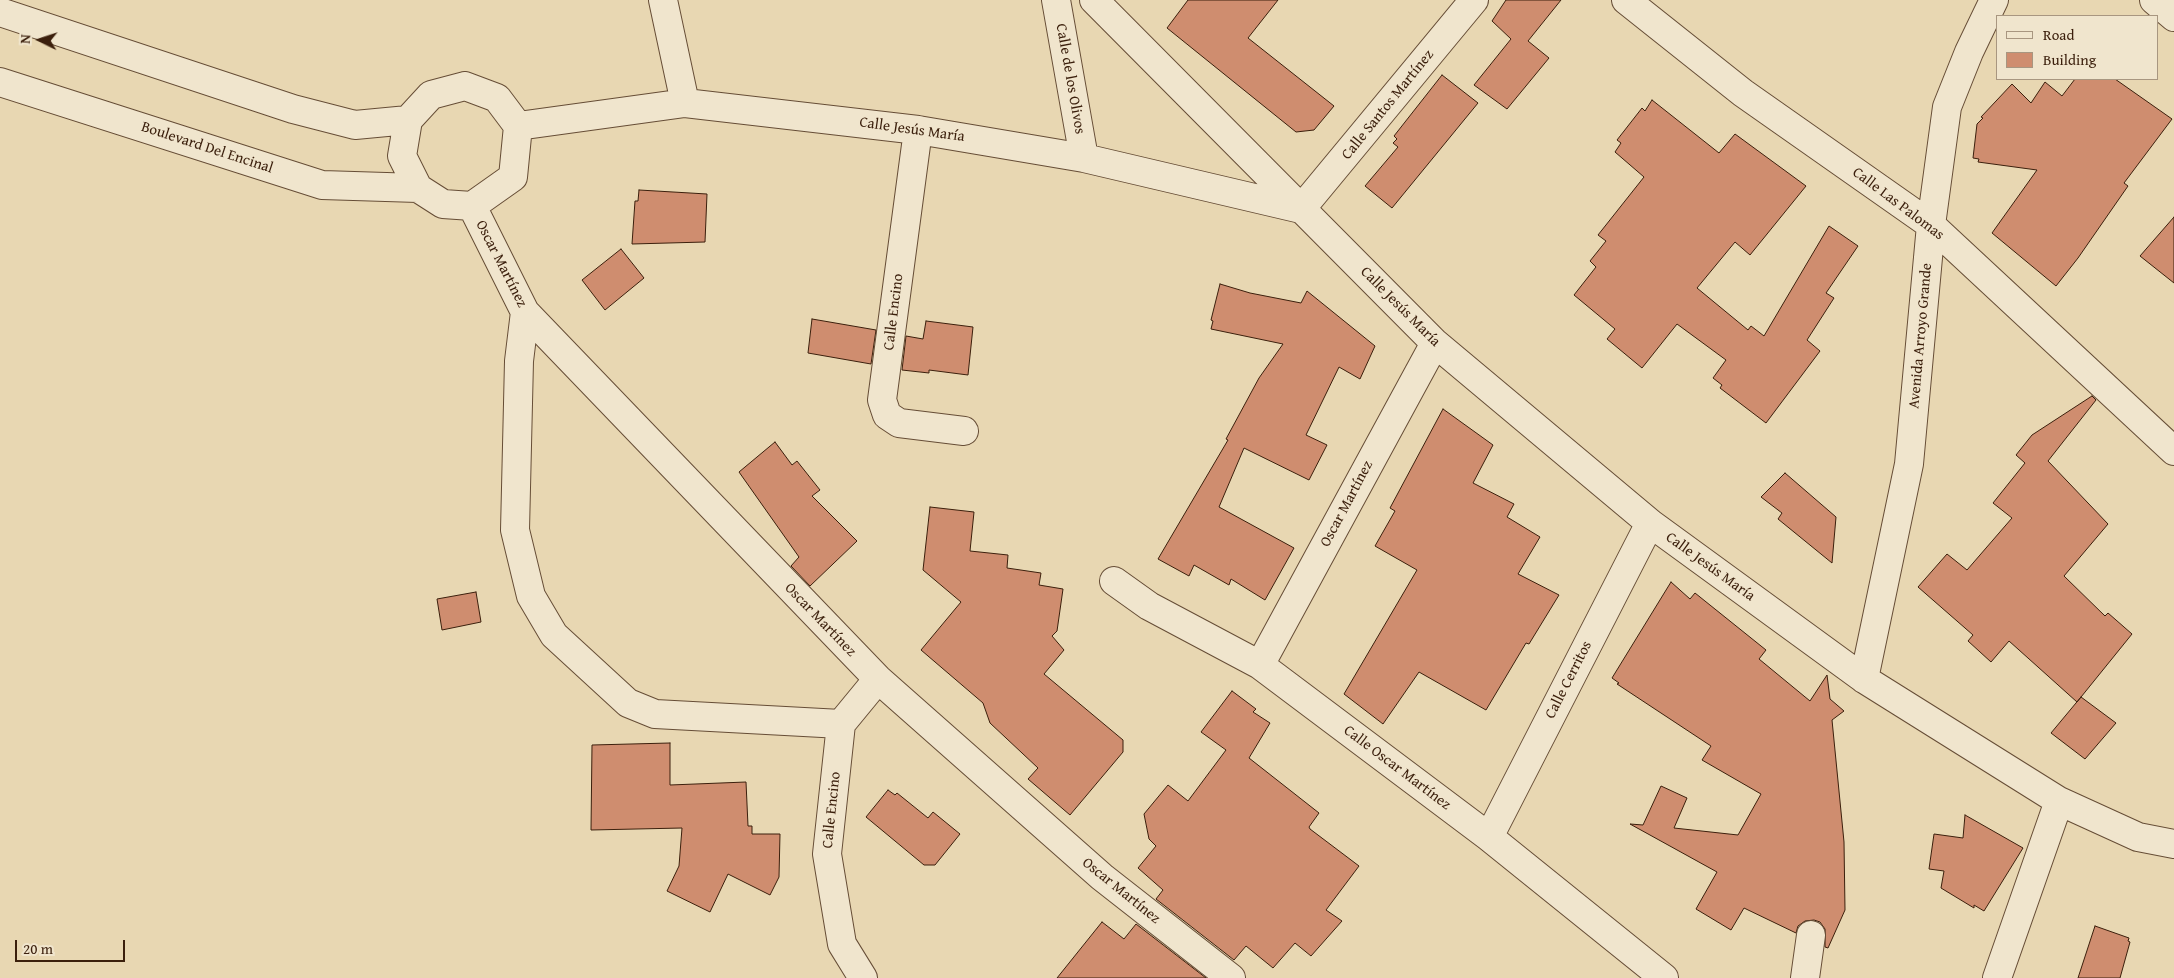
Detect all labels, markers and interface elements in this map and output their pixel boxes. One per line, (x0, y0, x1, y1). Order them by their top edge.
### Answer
north arrow (15, 15, 65, 65)
legend (1996, 15, 2159, 80)
street label: Calle de los Olivos (1051, 22, 1089, 136)
text: Road (2043, 24, 2074, 45)
text: N (15, 34, 35, 44)
street label: Calle Santos Martínez (1338, 46, 1438, 164)
text: Building (2043, 49, 2096, 70)
street label: Calle Jesús María (858, 114, 966, 146)
street label: Boulevard Del Encinal (139, 118, 275, 178)
street label: Calle Las Palomas (1849, 164, 1947, 244)
street label: Oscar Martínez (471, 217, 531, 311)
street label: Avenida Arroyo Grande (1906, 262, 1936, 410)
street label: Calle Jesús María (1356, 263, 1444, 351)
street label: Calle Encino (880, 273, 908, 351)
street label: Oscar Martínez (1317, 458, 1377, 550)
street label: Calle Jesús María (1662, 529, 1758, 605)
street label: Oscar Martínez (780, 579, 860, 661)
street label: Calle Cerritos (1542, 638, 1596, 722)
street label: Calle Oscar Martínez (1340, 722, 1454, 814)
street label: Calle Encino (819, 771, 845, 849)
street label: Oscar Martínez (1078, 854, 1164, 928)
scale bar (18, 930, 128, 962)
text: 20 m (23, 938, 53, 959)

